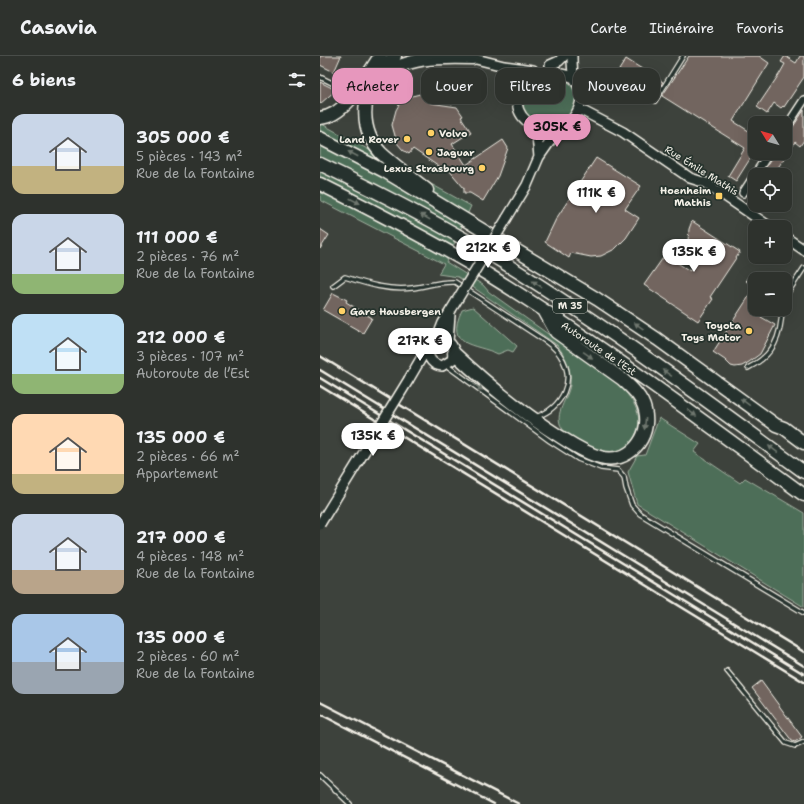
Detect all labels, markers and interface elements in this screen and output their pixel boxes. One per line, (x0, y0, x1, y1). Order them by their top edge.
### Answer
text: Casavia (20, 15, 97, 40)
text: Carte (590, 19, 627, 37)
text: Itinéraire (649, 19, 714, 37)
text: Favoris (736, 19, 784, 37)
chip: Acheter (332, 68, 413, 104)
chip: Louer (421, 68, 487, 104)
chip: Filtres (495, 68, 565, 104)
chip: Nouveau (573, 68, 660, 104)
text: 6 biens (12, 69, 76, 91)
icon: filters (286, 69, 308, 91)
pin: 305K € (524, 114, 590, 148)
north arrow (748, 116, 792, 160)
map controls (748, 116, 792, 316)
text: 305K € (533, 118, 581, 135)
text: 305 000 € (136, 126, 230, 148)
place label: Volvo (439, 127, 468, 140)
marker: Volvo (426, 128, 436, 138)
icon: home (44, 130, 92, 178)
place label: Land Rover (339, 133, 400, 146)
marker: Land Rover (402, 134, 412, 144)
street label: Rue Émile Mathis (663, 143, 741, 198)
place label: Jaguar (437, 146, 475, 159)
marker: Jaguar (424, 147, 434, 157)
text: 5 pièces · 143 m² (136, 148, 243, 165)
one-way arrow (347, 151, 359, 158)
place label: Lexus Strasbourg (384, 162, 474, 175)
marker: Lexus Strasbourg (477, 163, 487, 173)
text: Rue de la Fontaine (136, 165, 255, 182)
button: locate (748, 168, 792, 212)
pin: 111K € (563, 180, 629, 214)
text: 111K € (576, 184, 616, 201)
place label: Hoenheim Mathis (660, 184, 711, 209)
marker: Hoenheim Mathis (714, 191, 724, 201)
one-way arrow (349, 198, 361, 204)
one-way arrow (419, 214, 431, 221)
button: + (748, 220, 792, 264)
text: 111 000 € (136, 226, 218, 248)
icon: home (44, 230, 92, 278)
pin: 212K € (455, 235, 521, 269)
text: 212K € (465, 239, 511, 256)
pin: 135K € (661, 239, 727, 273)
text: 135K € (671, 243, 717, 260)
text: 2 pièces · 76 m² (136, 248, 239, 265)
text: Rue de la Fontaine (136, 265, 255, 282)
button: − (748, 272, 792, 316)
one-way arrow (531, 280, 542, 288)
road number: M 35 (553, 299, 587, 313)
place label: Gare Hausbergen (350, 305, 441, 318)
marker: Gare Hausbergen (337, 306, 347, 316)
street label: Autoroute de l’Est (559, 319, 639, 378)
place label: Toyota Toys Motor (681, 319, 742, 344)
one-way arrow (634, 322, 645, 331)
text: 212 000 € (136, 326, 225, 348)
marker: Toyota Toys Motor (744, 326, 754, 336)
pin: 217K € (387, 328, 453, 362)
icon: home (44, 330, 92, 378)
text: 217K € (397, 332, 443, 349)
text: 3 pièces · 107 m² (136, 348, 244, 365)
one-way arrow (582, 351, 593, 359)
text: Autoroute de l’Est (136, 365, 250, 382)
one-way arrow (662, 369, 672, 377)
one-way arrow (472, 383, 483, 392)
one-way arrow (740, 399, 750, 407)
one-way arrow (686, 409, 697, 417)
one-way arrow (642, 418, 649, 430)
pin: 135K € (340, 423, 406, 457)
text: 135 000 € (136, 426, 225, 448)
text: 135K € (350, 427, 396, 444)
icon: home (44, 430, 92, 478)
one-way arrow (767, 445, 778, 453)
text: 2 pièces · 66 m² (136, 448, 239, 465)
text: Appartement (136, 465, 218, 482)
text: 217 000 € (136, 526, 226, 548)
icon: home (44, 530, 92, 578)
text: 4 pièces · 148 m² (136, 548, 244, 565)
text: Rue de la Fontaine (136, 565, 255, 582)
text: 135 000 € (136, 626, 225, 648)
icon: home (44, 630, 92, 678)
text: 2 pièces · 60 m² (136, 648, 239, 665)
text: Rue de la Fontaine (136, 665, 255, 682)

